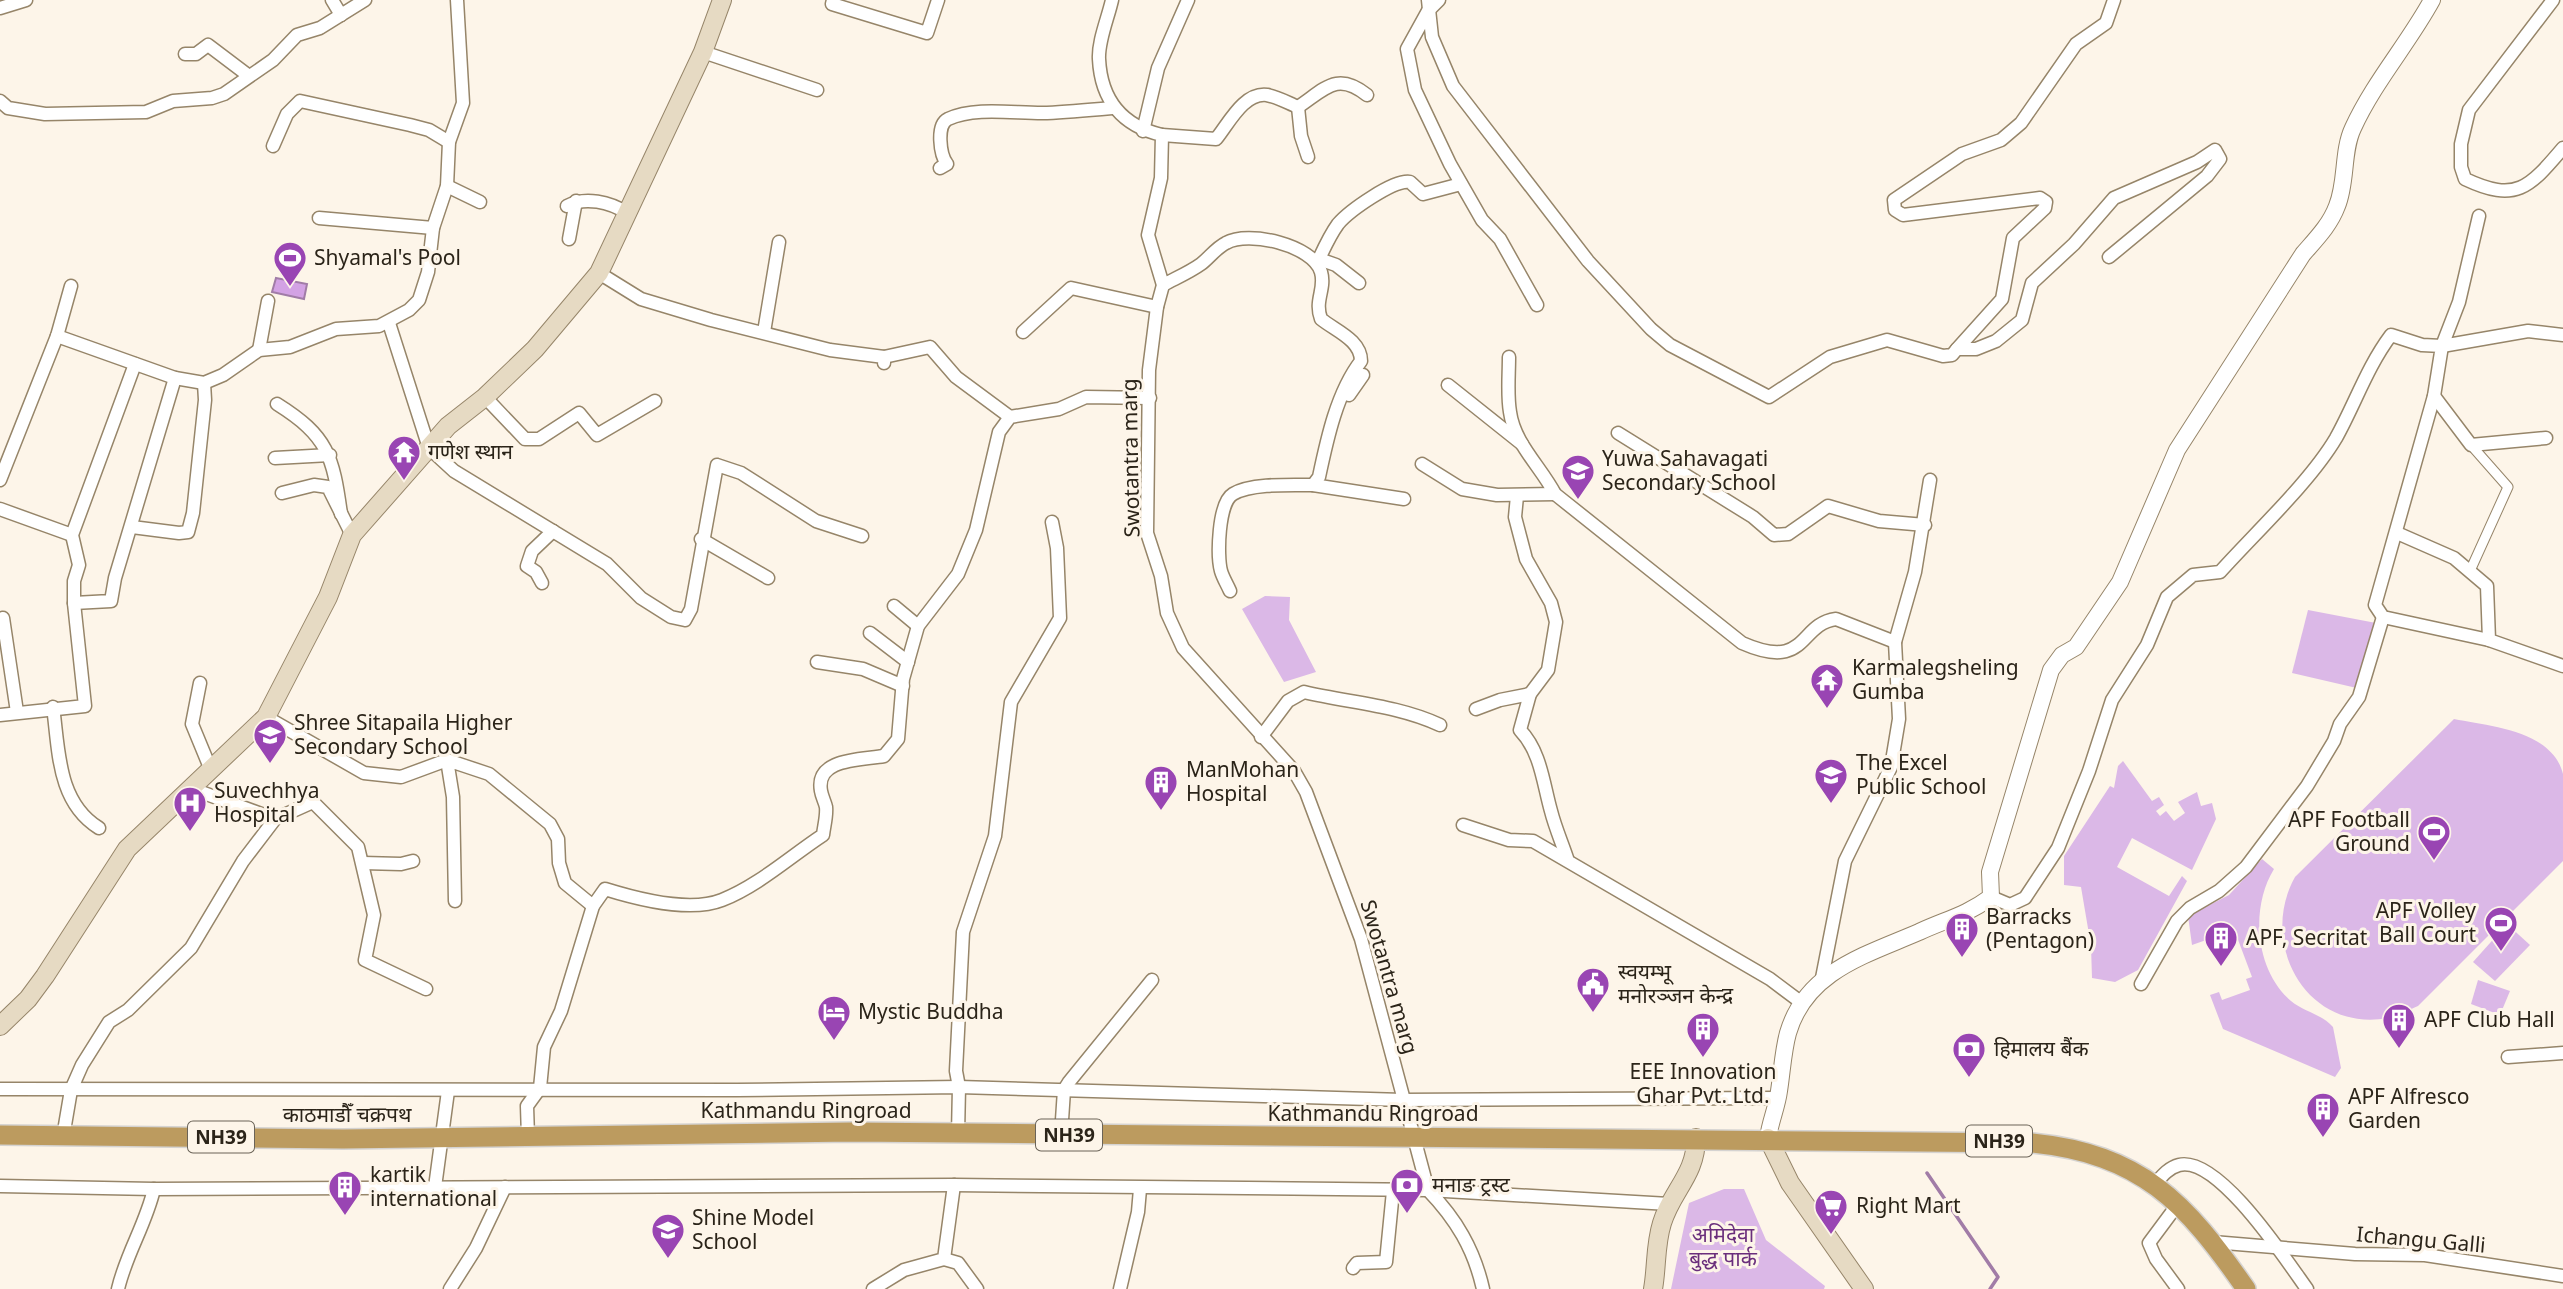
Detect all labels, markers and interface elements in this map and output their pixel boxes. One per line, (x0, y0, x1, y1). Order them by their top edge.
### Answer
sports icon: Shyamal's Pool (271, 239, 309, 288)
place label: Shyamal's Pool (314, 243, 461, 271)
street label: Swotantra marg (1115, 378, 1145, 538)
temple icon: गणेश स्थान (385, 433, 423, 482)
place label: गणेश स्थान (428, 437, 513, 465)
place label: Yuwa Sahavagati Secondary School (1602, 444, 1776, 496)
school or university icon: Yuwa Sahavagati Secondary School (1559, 452, 1597, 501)
place label: Karmalegsheling Gumba (1852, 653, 2019, 705)
temple icon: Karmalegsheling Gumba (1808, 661, 1846, 710)
place label: Shree Sitapaila Higher Secondary School (294, 708, 513, 760)
school or university icon: Shree Sitapaila Higher Secondary School (251, 716, 289, 765)
place label: The Excel Public School (1856, 748, 1986, 800)
place label: ManMohan Hospital (1186, 755, 1299, 807)
school or university icon: The Excel Public School (1812, 756, 1850, 805)
building icon: ManMohan Hospital (1142, 763, 1180, 812)
place label: Suvechhya Hospital (214, 776, 320, 828)
hospital icon: Suvechhya Hospital (171, 784, 209, 833)
place label: APF Football Ground (2288, 805, 2410, 857)
sports icon: APF Football Ground (2415, 813, 2453, 862)
street label: Swotantra marg (1355, 896, 1425, 1057)
place label: APF Volley Ball Court (2376, 896, 2476, 948)
place label: Barracks (Pentagon) (1986, 902, 2094, 954)
sports icon: APF Volley Ball Court (2482, 904, 2520, 953)
building icon: Barracks (Pentagon) (1943, 910, 1981, 959)
building icon: APF, Secritat (2202, 919, 2240, 968)
place label: APF, Secritat (2246, 923, 2368, 951)
place label: स्वयम्भू मनोरञ्जन केन्द्र (1618, 957, 1734, 1009)
public building icon: स्वयम्भू मनोरञ्जन केन्द्र (1574, 965, 1612, 1014)
hotel icon: Mystic Buddha (815, 993, 853, 1042)
place label: Mystic Buddha (858, 997, 1004, 1025)
building icon: APF Club Hall (2380, 1001, 2418, 1050)
place label: APF Club Hall (2424, 1005, 2555, 1033)
building icon: EEE Innovation Ghar Pvt. Ltd. (1684, 1010, 1722, 1059)
bank icon: हिमालय बैंक (1950, 1030, 1988, 1079)
place label: हिमालय बैंक (1994, 1034, 2089, 1062)
place label: EEE Innovation Ghar Pvt. Ltd. (1630, 1057, 1776, 1109)
place label: APF Alfresco Garden (2348, 1082, 2470, 1134)
building icon: APF Alfresco Garden (2304, 1090, 2342, 1139)
street label: Kathmandu Ringroad (700, 1096, 912, 1124)
street label: Kathmandu Ringroad (1267, 1099, 1479, 1127)
street label: काठमाडाैँ चक्रपथ (283, 1100, 412, 1128)
road number: NH39 (1036, 1120, 1102, 1150)
road number: NH39 (188, 1121, 254, 1152)
road number: NH39 (1966, 1126, 2032, 1156)
place label: kartik international (370, 1160, 497, 1212)
bank icon: मनाङ ट्रस्ट (1388, 1166, 1426, 1215)
building icon: kartik international (326, 1168, 364, 1217)
place label: मनाङ ट्रस्ट (1432, 1170, 1510, 1198)
supermarket icon: Right Mart (1812, 1187, 1850, 1236)
place label: Right Mart (1856, 1191, 1961, 1219)
place label: Shine Model School (692, 1203, 814, 1255)
school or university icon: Shine Model School (649, 1211, 687, 1260)
street label: Ichangu Galli (2355, 1219, 2487, 1259)
park label: अमिदेवा बुद्ध पार्क (1689, 1220, 1758, 1272)

